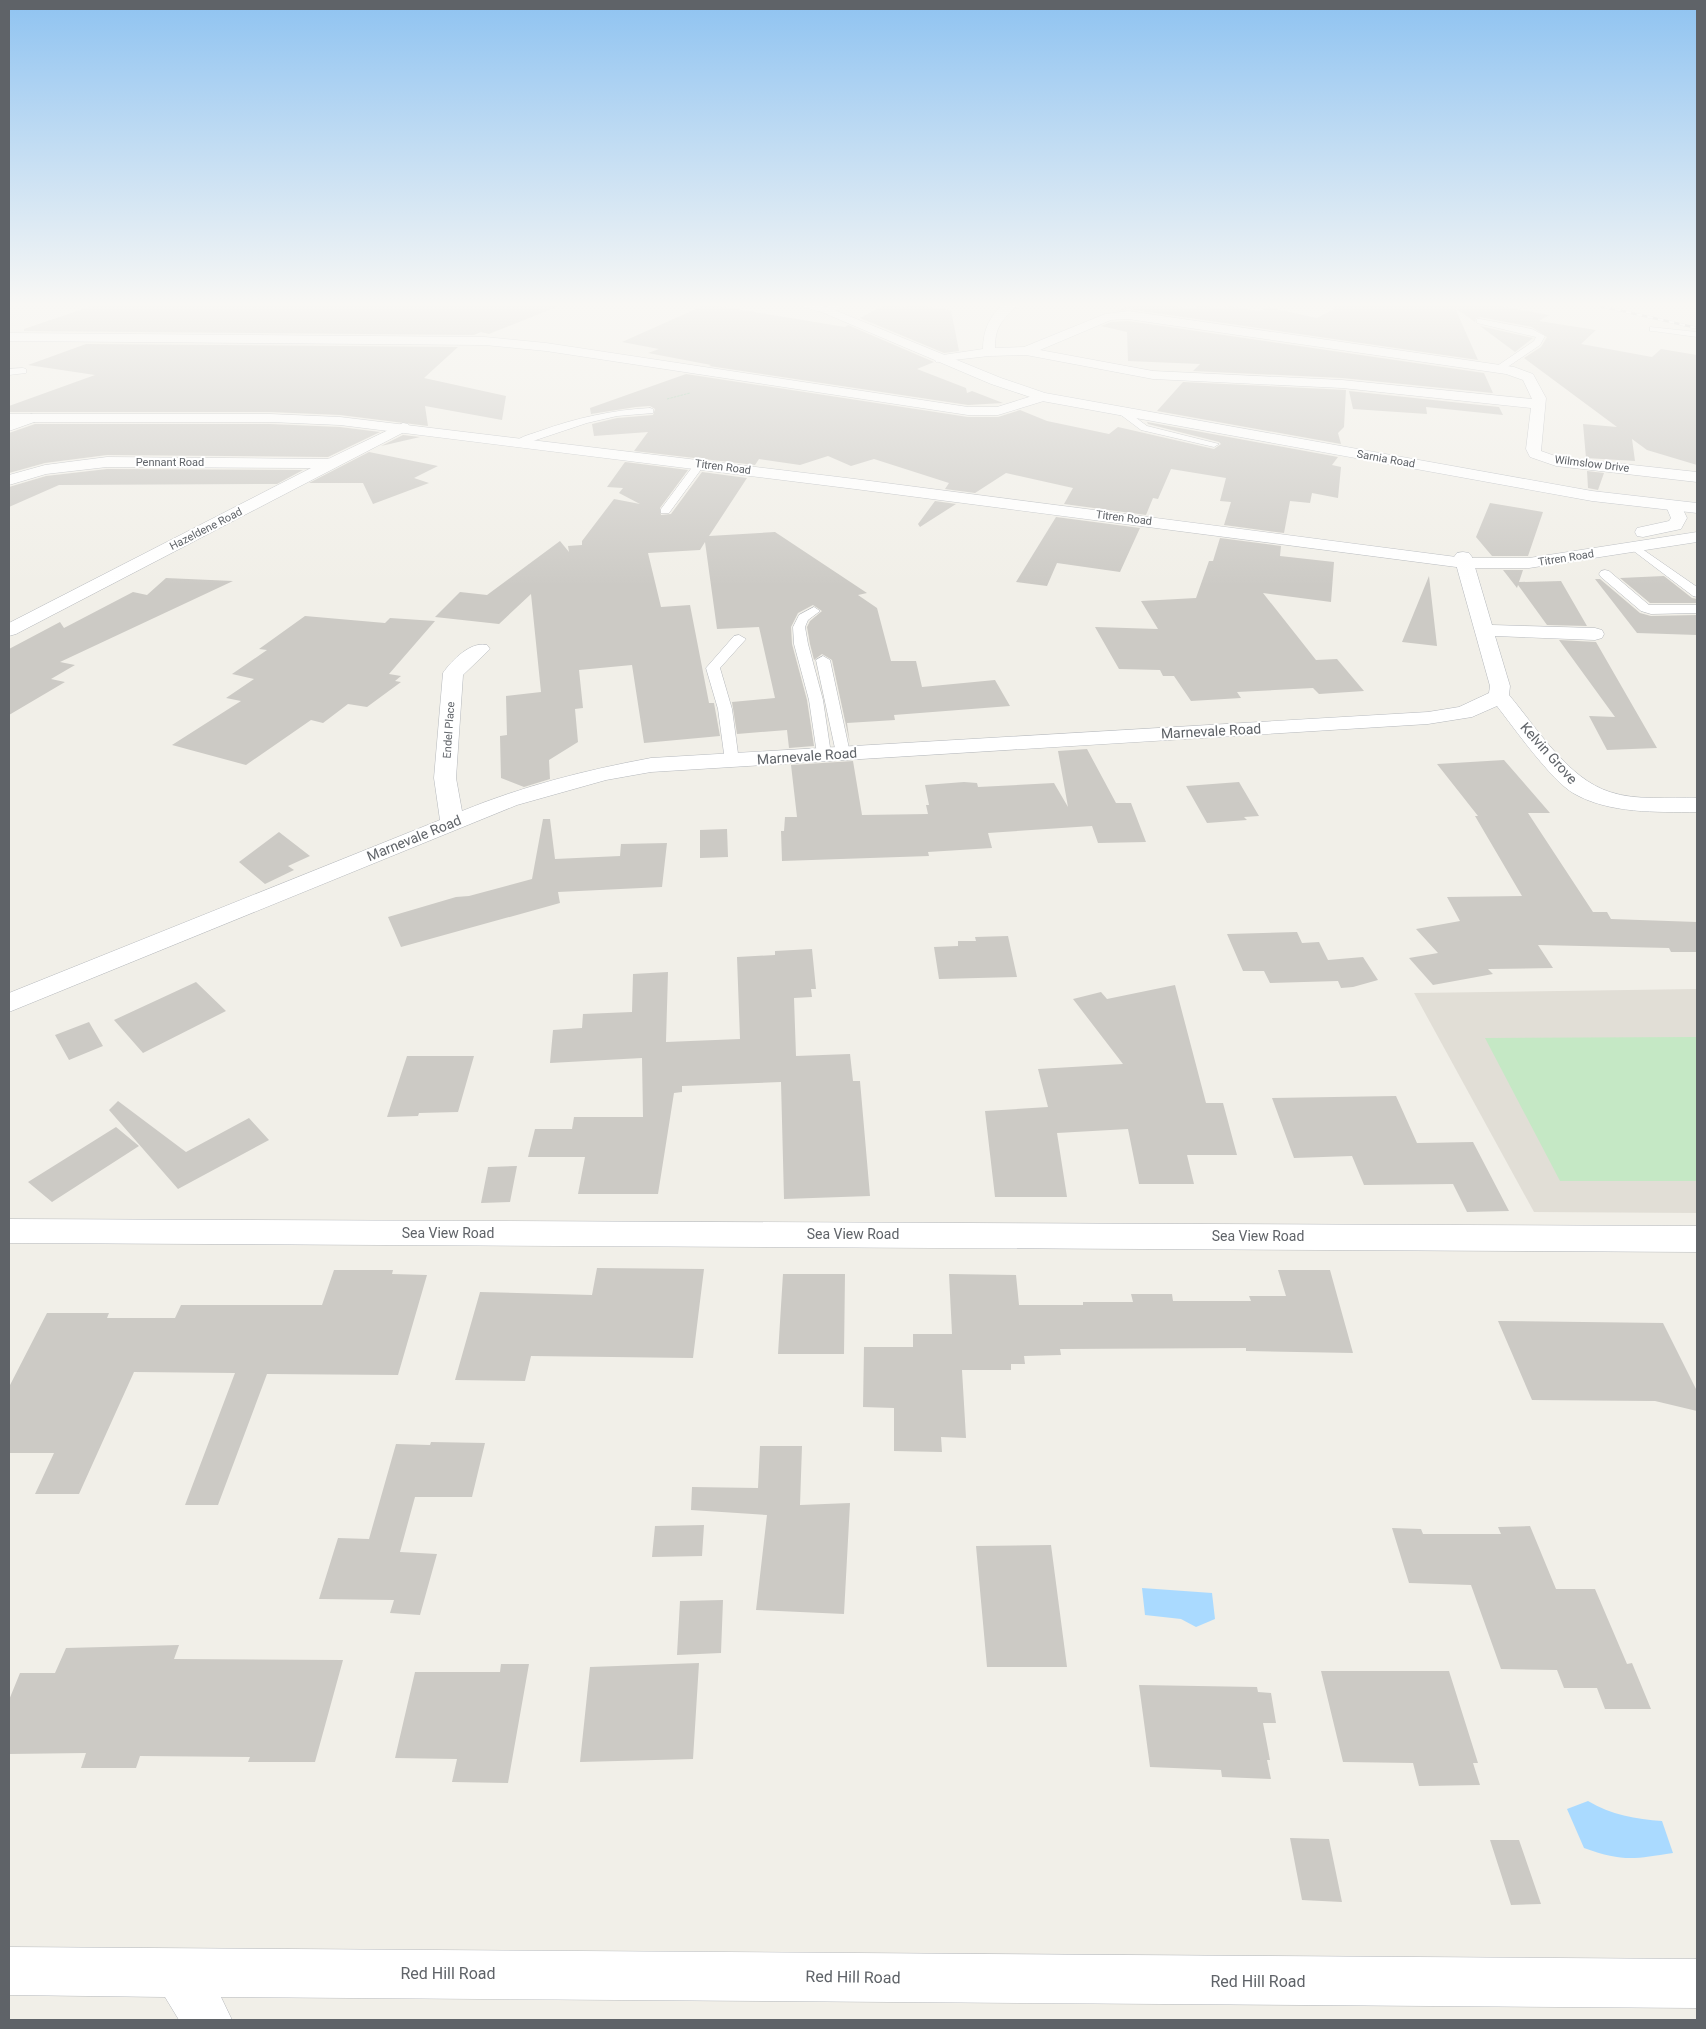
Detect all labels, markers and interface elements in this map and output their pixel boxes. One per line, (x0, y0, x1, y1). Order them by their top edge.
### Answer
street label: Sarnia Road (1356, 447, 1416, 471)
street label: Wilmslow Drive (1554, 453, 1630, 475)
street label: Pennant Road (136, 456, 204, 469)
street label: Titren Road (694, 457, 752, 477)
street label: Hazeldene Road (168, 505, 244, 553)
street label: Titren Road (1095, 508, 1153, 528)
street label: Titren Road (1537, 547, 1595, 569)
street label: Endel Place (441, 701, 457, 759)
street label: Kelvin Grove (1517, 719, 1581, 787)
street label: Marnevale Road (1160, 720, 1262, 742)
street label: Marnevale Road (756, 745, 858, 767)
street label: Marnevale Road (364, 812, 464, 864)
street label: Sea View Road (402, 1225, 494, 1241)
street label: Sea View Road (807, 1226, 899, 1242)
street label: Sea View Road (1212, 1228, 1304, 1244)
street label: Red Hill Road (400, 1964, 496, 1983)
street label: Red Hill Road (805, 1967, 901, 1987)
street label: Red Hill Road (1210, 1972, 1306, 1991)

